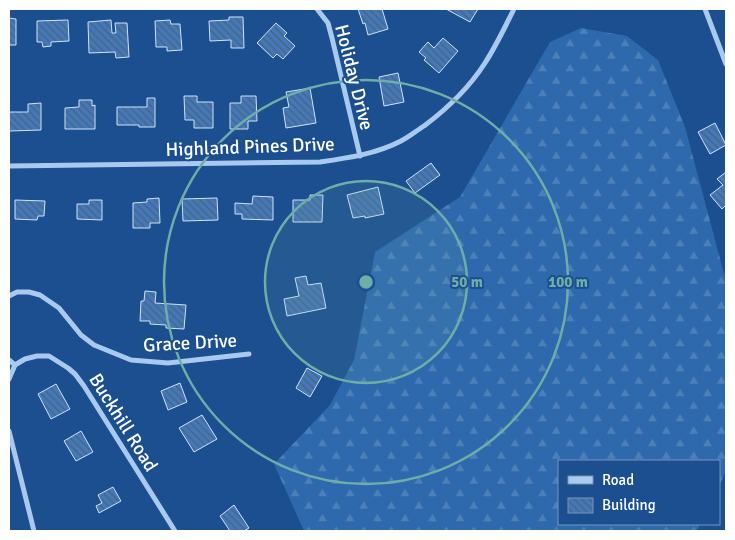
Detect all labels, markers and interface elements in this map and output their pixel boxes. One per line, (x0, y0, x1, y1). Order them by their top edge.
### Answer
street label: Holiday Drive (329, 22, 379, 133)
street label: Highland Pines Drive (165, 132, 335, 162)
centre of rings (357, 273, 375, 291)
text: 50 m (451, 273, 483, 291)
text: 100 m (548, 273, 588, 291)
street label: Grace Drive (143, 329, 237, 357)
street label: Buckhill Road (83, 369, 163, 476)
legend (558, 460, 720, 525)
text: Road (602, 471, 634, 489)
text: Building (602, 496, 656, 514)

